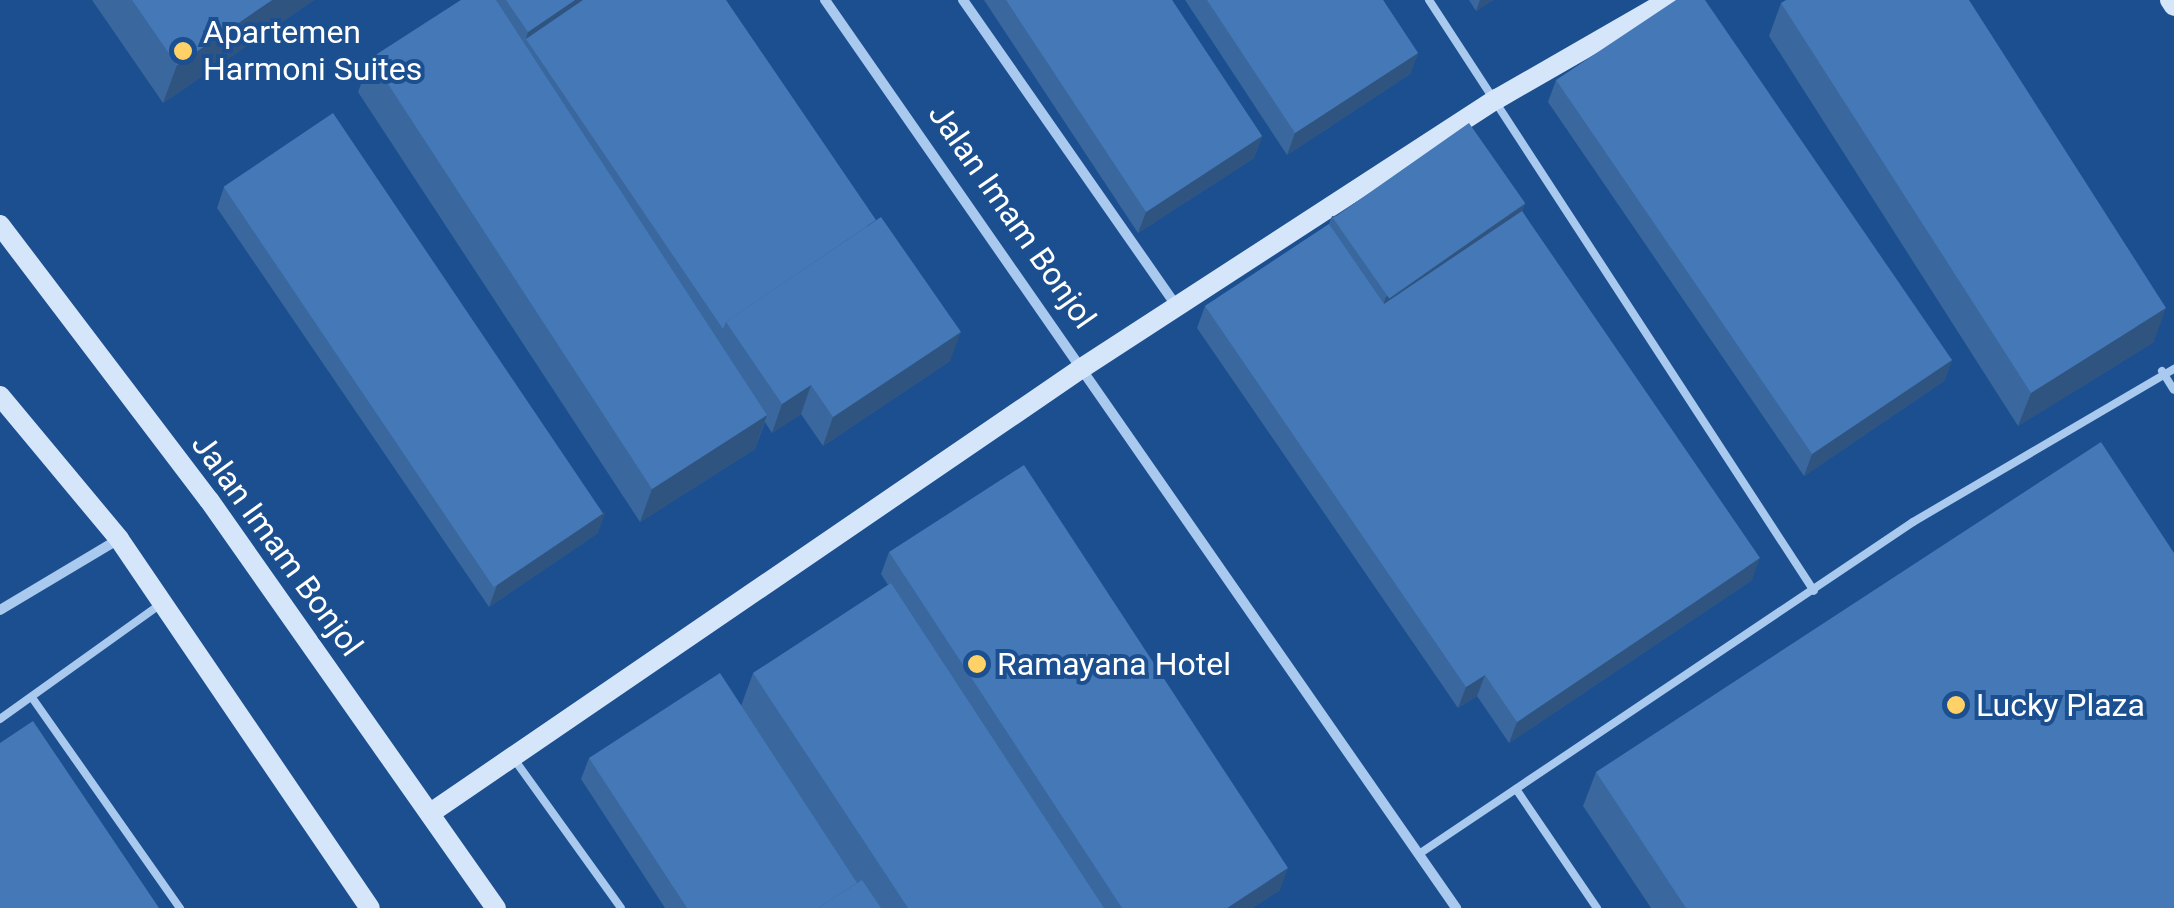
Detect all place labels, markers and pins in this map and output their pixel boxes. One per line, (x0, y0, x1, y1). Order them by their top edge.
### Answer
place label: Apartemen Harmoni Suites (203, 14, 422, 89)
marker: Apartemen Harmoni Suites (172, 40, 194, 62)
place label: Ramayana Hotel (997, 645, 1231, 683)
marker: Ramayana Hotel (966, 653, 988, 675)
place label: Lucky Plaza (1976, 686, 2145, 724)
marker: Lucky Plaza (1945, 694, 1967, 716)

